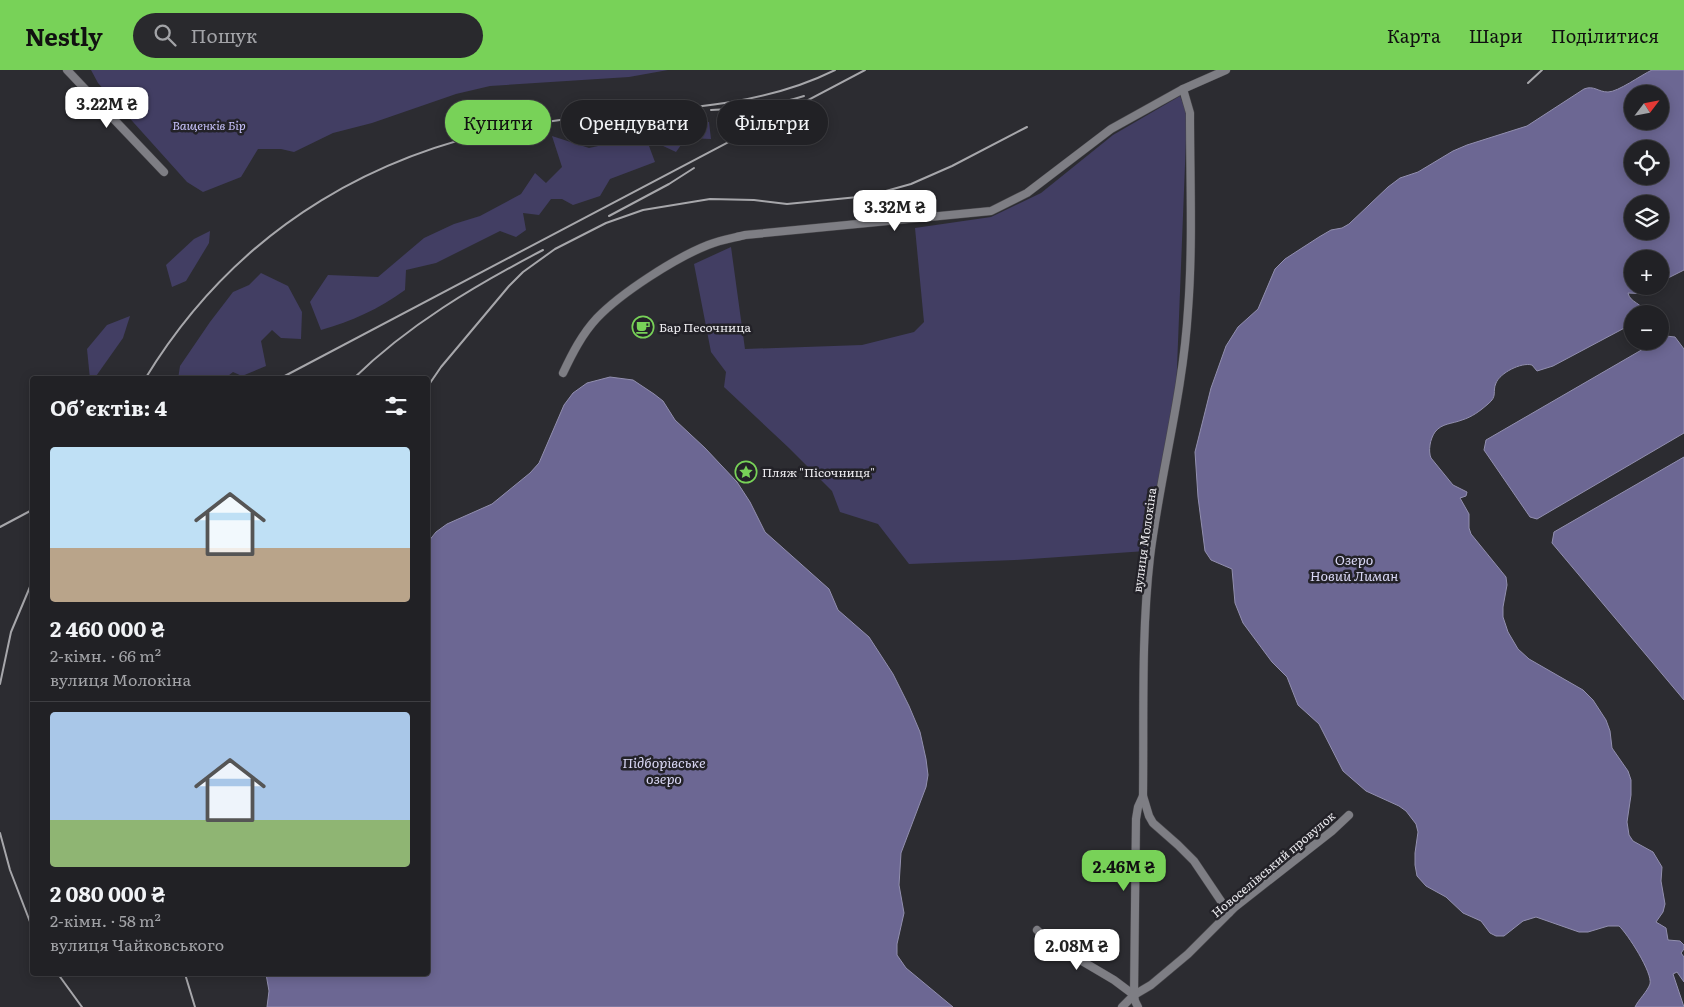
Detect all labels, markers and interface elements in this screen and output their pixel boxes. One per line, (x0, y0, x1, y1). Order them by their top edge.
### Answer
search box (133, 13, 483, 58)
text: Nestly (25, 18, 103, 53)
icon: search (151, 21, 179, 49)
text: Пошук (191, 21, 257, 49)
text: Карта (1387, 22, 1441, 49)
text: Шари (1469, 22, 1523, 49)
text: Поділитися (1551, 22, 1659, 49)
north arrow (1624, 85, 1669, 130)
map controls (1624, 85, 1669, 350)
pin: 3.22M ₴ (61, 87, 153, 129)
text: 3.22M ₴ (76, 91, 138, 115)
chip: Купити (445, 100, 551, 145)
chip: Орендувати (561, 100, 707, 145)
chip: Фільтри (717, 100, 828, 145)
park label: Ващенків Бір (172, 116, 246, 134)
button: locate (1624, 140, 1669, 185)
pin: 3.32M ₴ (849, 190, 941, 232)
text: 3.32M ₴ (864, 194, 926, 218)
button: layers (1624, 195, 1669, 240)
button: + (1624, 250, 1669, 295)
button: − (1624, 305, 1669, 350)
cafe icon: Бар Песочница (631, 315, 655, 339)
place label: Бар Песочница (659, 318, 751, 336)
text: Об’єктів: 4 (50, 391, 167, 422)
icon: filters (382, 392, 410, 420)
place icon: Пляж "Пісочниця" (734, 460, 758, 484)
place label: Пляж "Пісочниця" (762, 463, 875, 481)
icon: home (185, 479, 275, 569)
street label: вулиця Молокіна (1128, 486, 1160, 594)
water label: Озеро Новий Лиман (1310, 549, 1398, 585)
text: 2 460 000 ₴ (50, 612, 165, 643)
text: 2-кімн. · 66 m² (50, 643, 161, 667)
text: вулиця Молокіна (50, 667, 191, 691)
icon: home (185, 745, 275, 835)
water label: Підборівське озеро (622, 752, 706, 788)
street label: Новоселівський провулок (1207, 807, 1339, 921)
pin: 2.46M ₴ (1078, 850, 1170, 892)
text: 2.46M ₴ (1093, 854, 1155, 878)
text: 2 080 000 ₴ (50, 877, 165, 908)
text: 2-кімн. · 58 m² (50, 908, 161, 932)
pin: 2.08M ₴ (1031, 928, 1123, 971)
text: вулиця Чайковського (50, 932, 224, 956)
text: 2.08M ₴ (1045, 933, 1109, 957)

